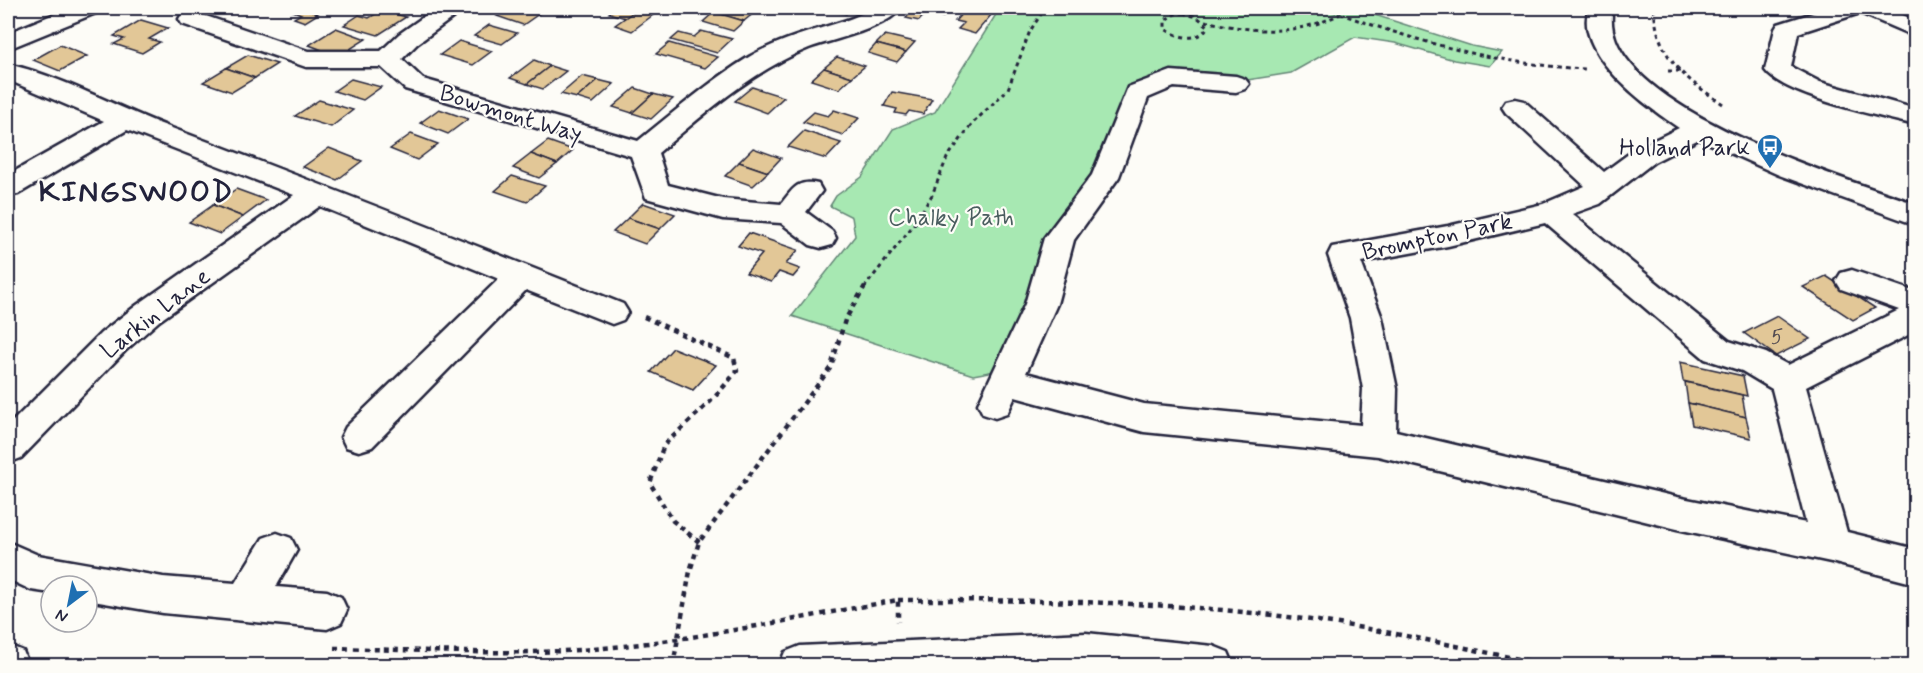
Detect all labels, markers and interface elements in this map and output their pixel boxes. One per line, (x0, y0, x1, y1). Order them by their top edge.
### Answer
street label: Bowmont Way (436, 78, 586, 151)
bus stop icon: Holland Park (1755, 132, 1785, 170)
place label: Holland Park (1619, 133, 1750, 164)
district label: KINGSWOOD (38, 173, 234, 212)
park label: Chalky Path (888, 203, 1014, 234)
street label: Brompton Park (1359, 206, 1515, 269)
street label: Larkin Lane (95, 262, 217, 367)
house number: 5 (1771, 323, 1783, 351)
north arrow (39, 574, 99, 634)
text: N (52, 604, 72, 627)

